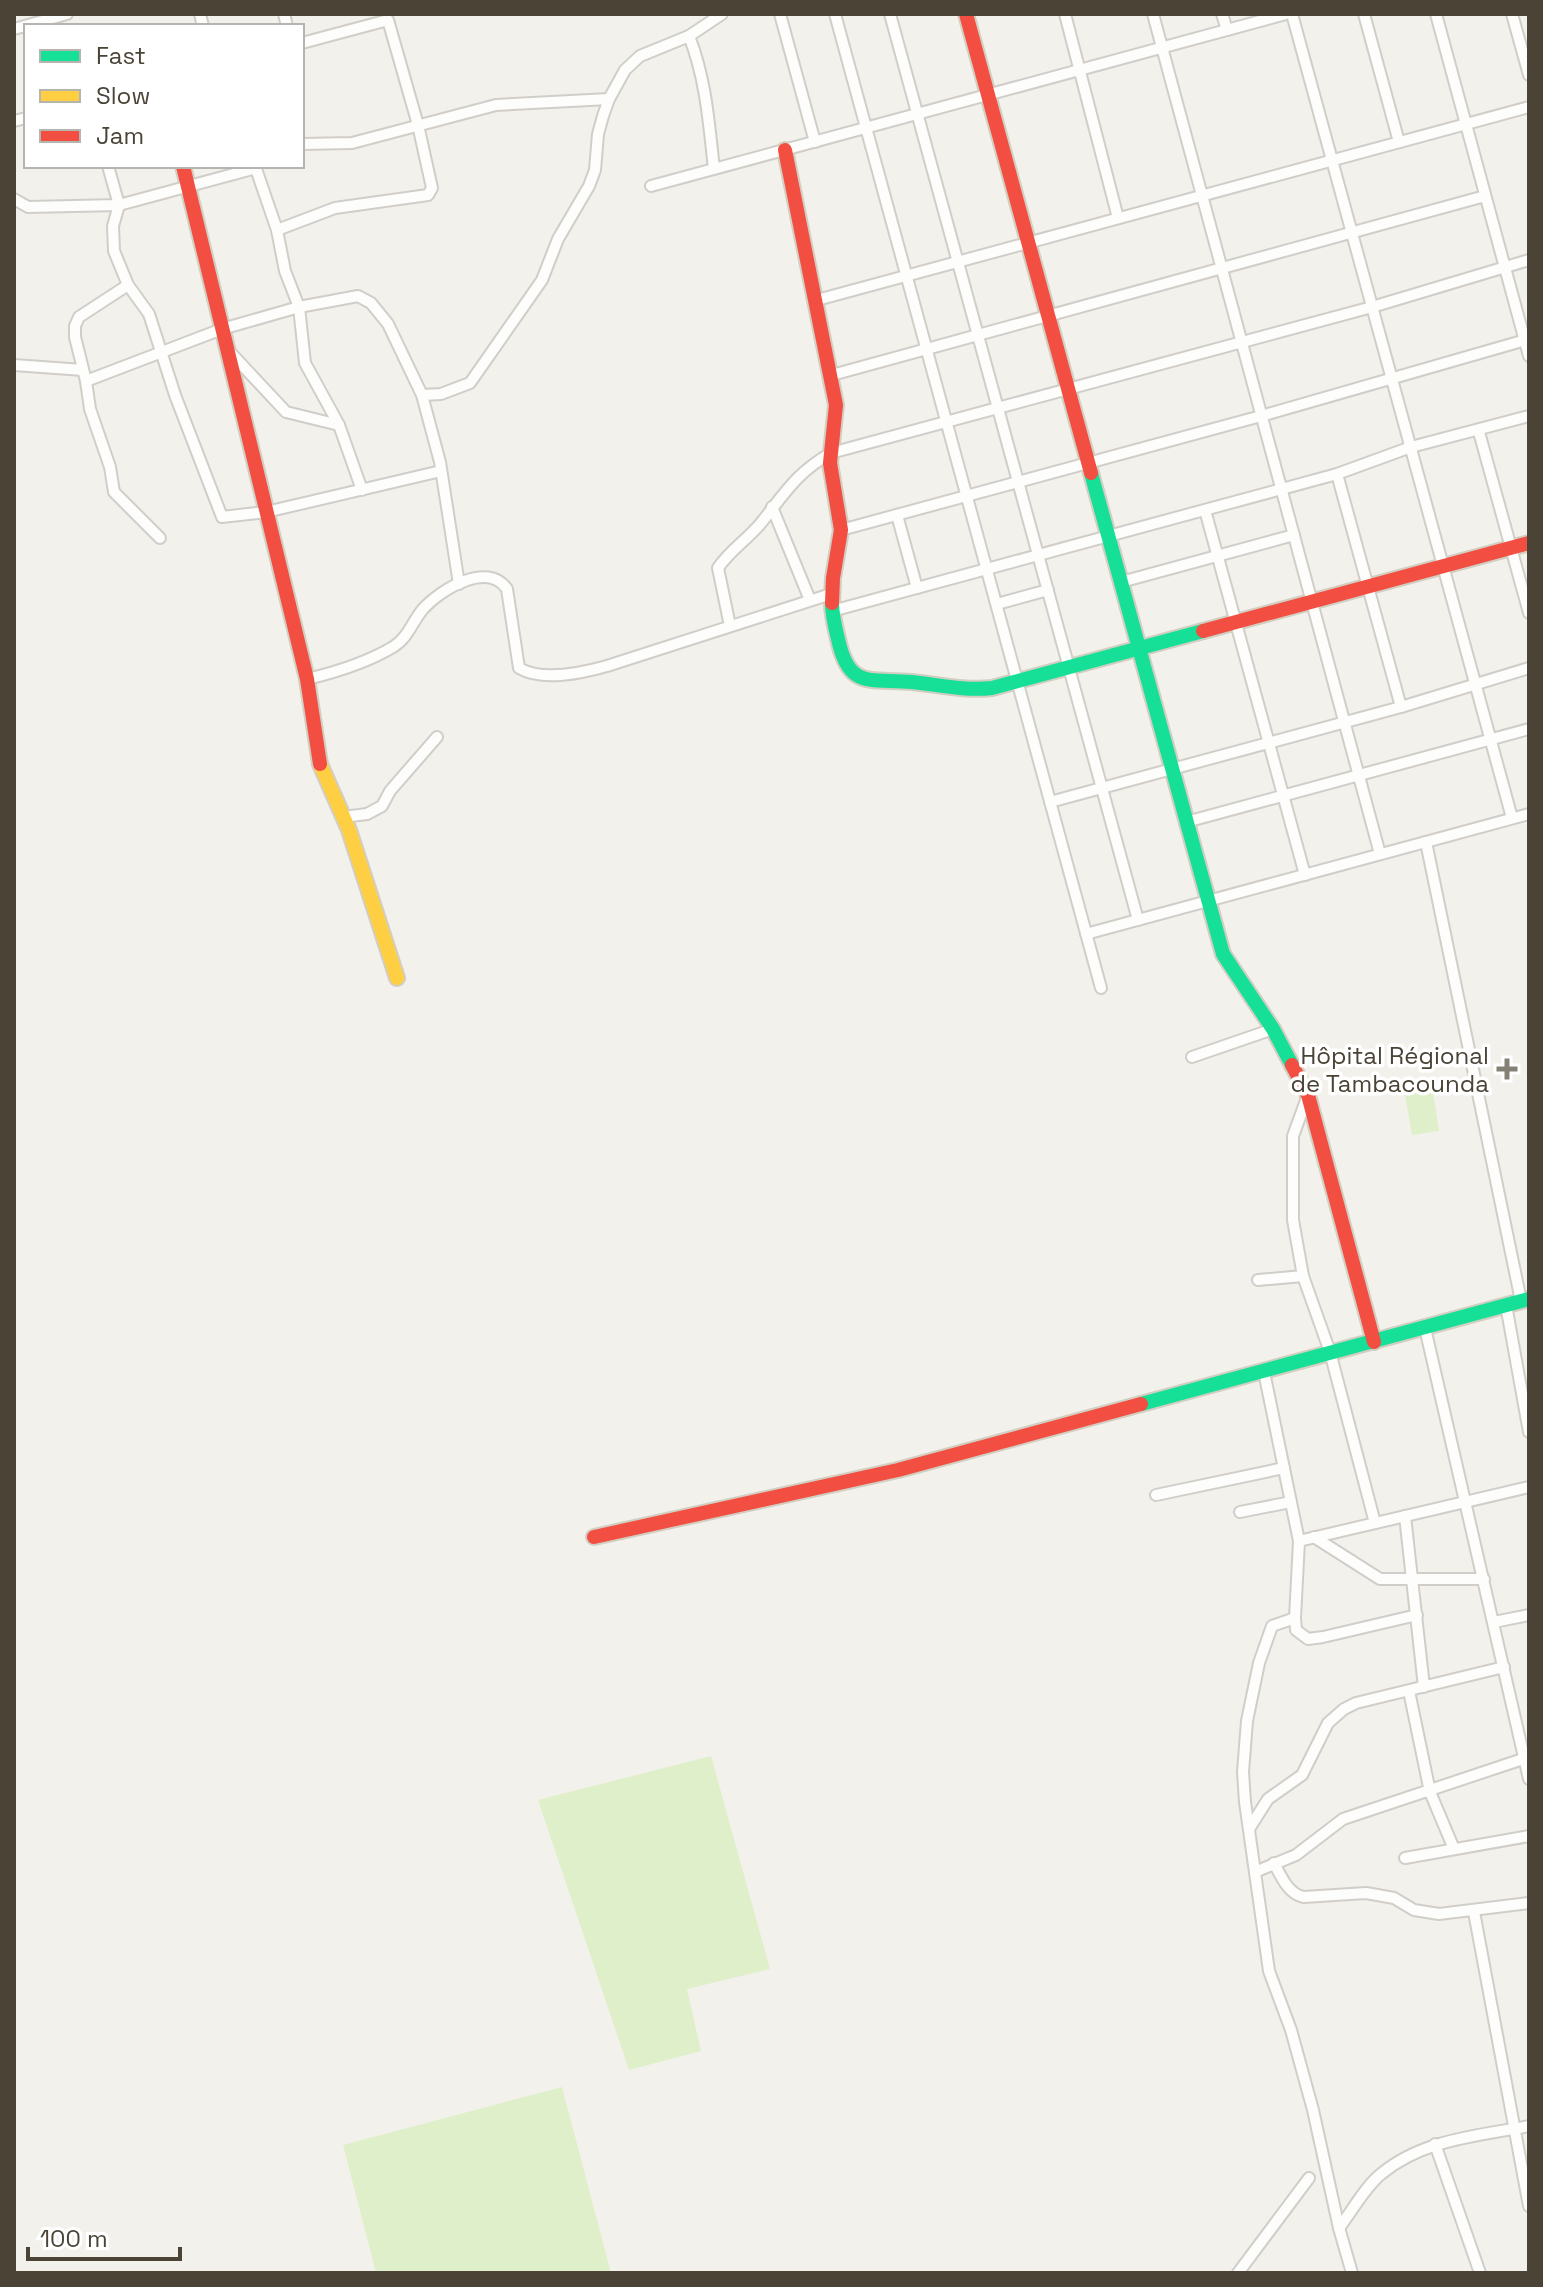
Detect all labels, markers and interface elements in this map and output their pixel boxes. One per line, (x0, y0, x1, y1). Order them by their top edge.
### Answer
legend (24, 24, 304, 168)
text: Fast (96, 40, 146, 71)
text: Slow (96, 80, 150, 111)
text: Jam (96, 120, 144, 151)
place label: Hôpital Régional de Tambacounda (1291, 1040, 1489, 1099)
marker: Hôpital Régional de Tambacounda (1496, 1058, 1518, 1080)
scale bar (28, 2211, 180, 2261)
text: 100 m (40, 2223, 108, 2254)

